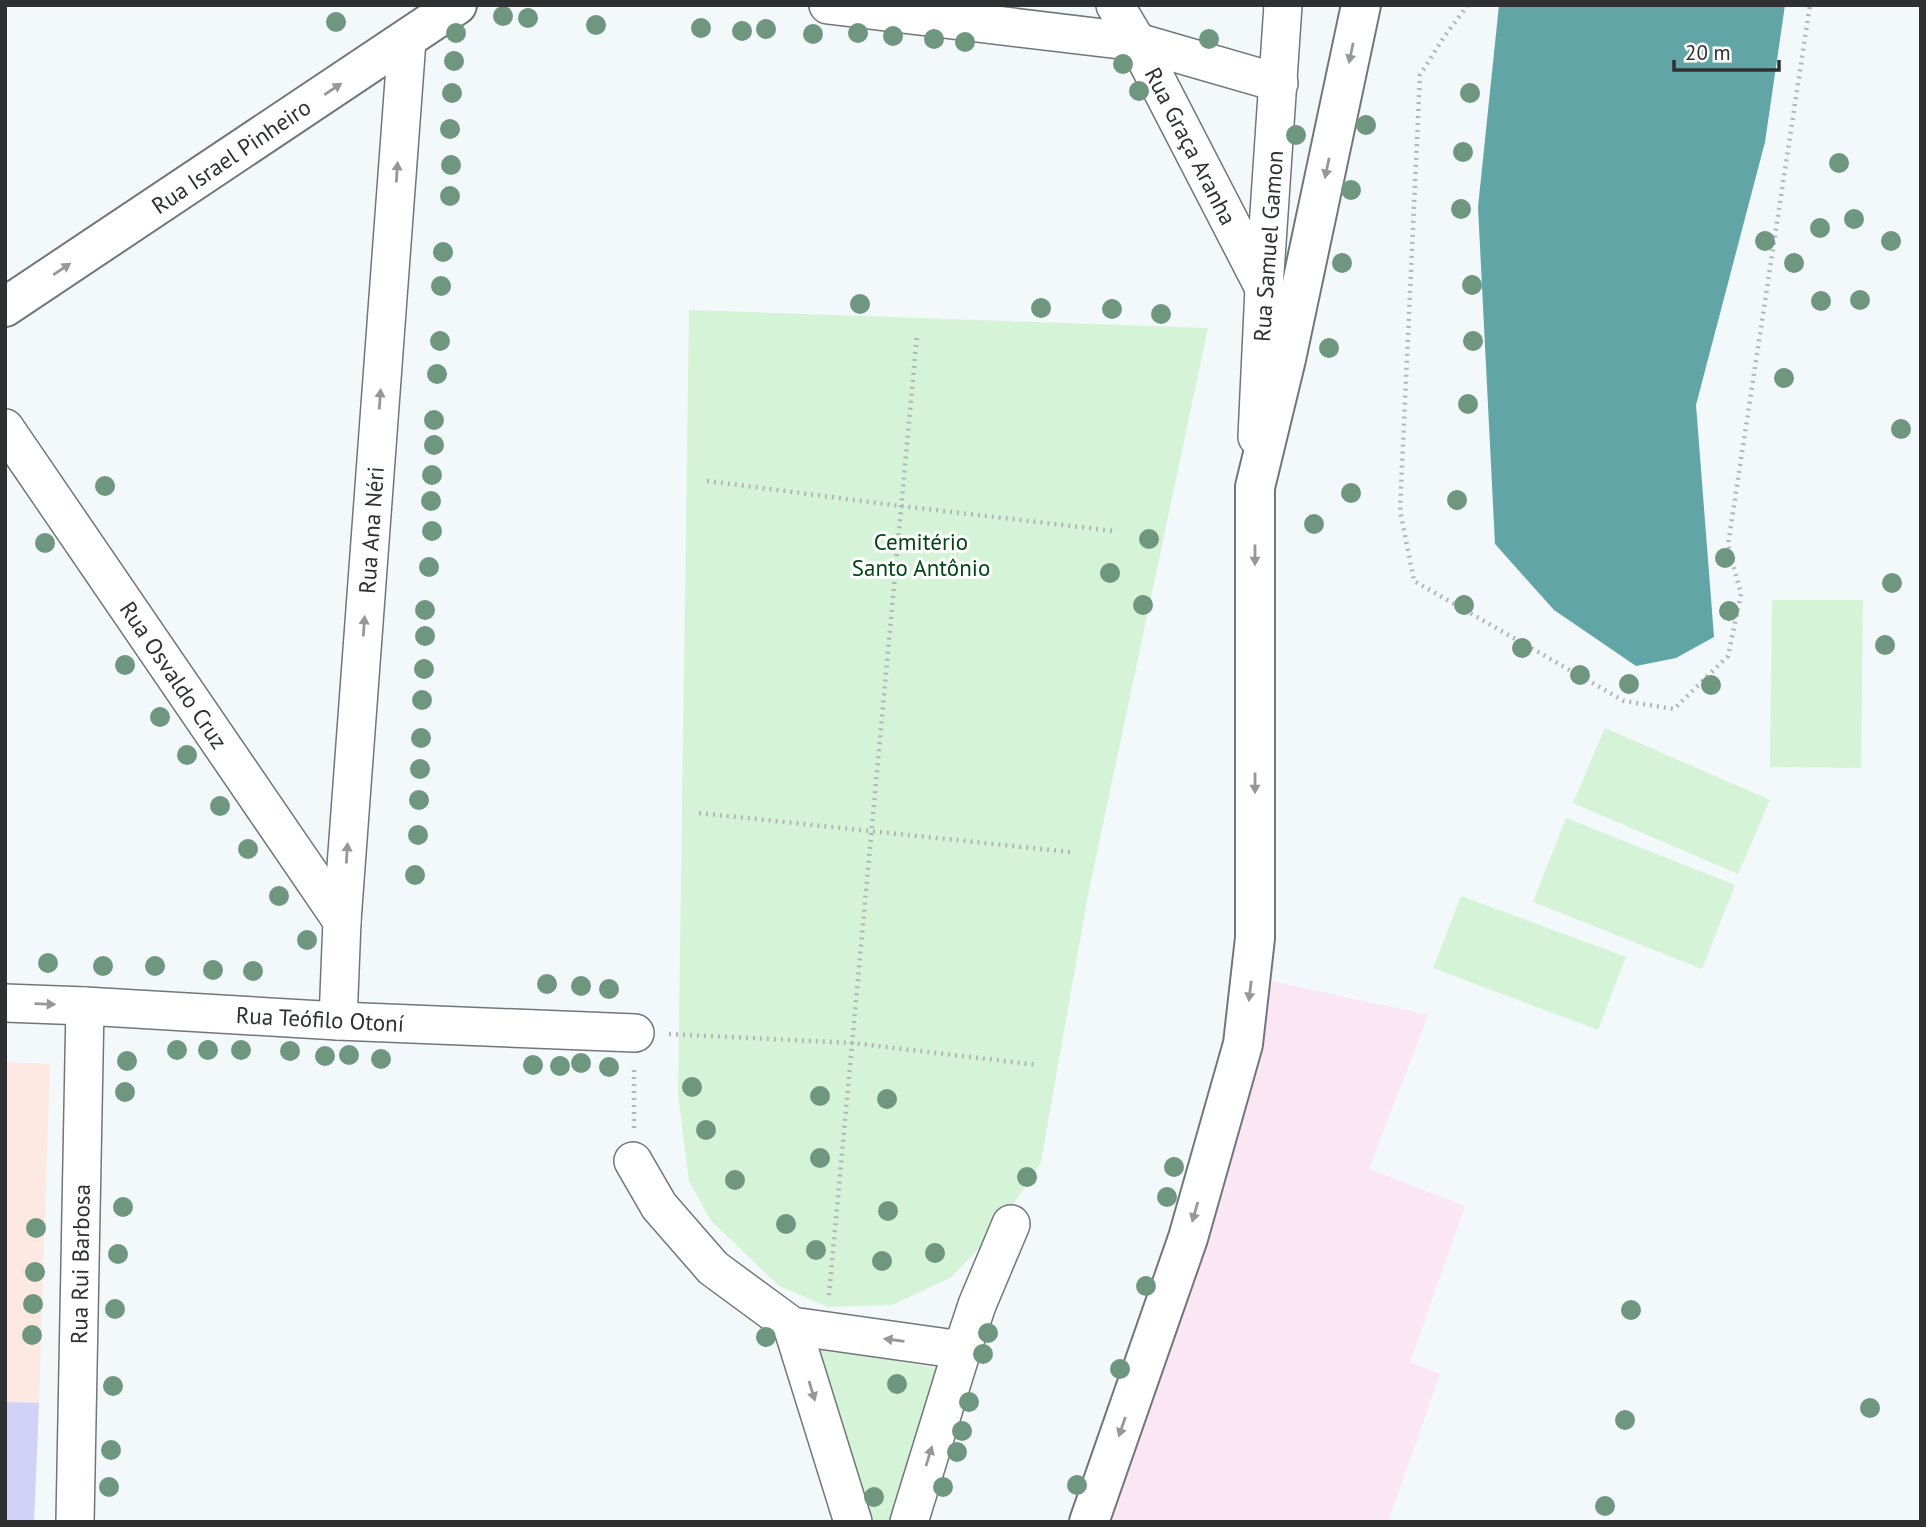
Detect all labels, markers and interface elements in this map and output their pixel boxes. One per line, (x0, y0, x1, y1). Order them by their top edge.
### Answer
scale bar (1674, 28, 1779, 72)
text: 20 m (1685, 39, 1731, 66)
one-way arrow (1346, 42, 1357, 64)
street label: Rua Graça Aranha (1139, 62, 1243, 230)
one-way arrow (324, 82, 342, 96)
street label: Rua Israel Pinheiro (146, 92, 316, 220)
street label: Rua Samuel Gamon (1247, 149, 1289, 343)
one-way arrow (1321, 157, 1332, 179)
one-way arrow (392, 161, 403, 183)
one-way arrow (53, 262, 71, 276)
one-way arrow (375, 388, 386, 410)
street label: Rua Ana Néri (352, 465, 390, 595)
park label: Cemitério Santo Antônio (852, 527, 990, 582)
one-way arrow (1249, 544, 1261, 566)
street label: Rua Osvaldo Cruz (114, 596, 234, 754)
one-way arrow (359, 615, 370, 637)
one-way arrow (1249, 772, 1261, 794)
one-way arrow (342, 842, 353, 864)
one-way arrow (1244, 980, 1255, 1002)
one-way arrow (34, 999, 56, 1010)
street label: Rua Teófilo Otoní (235, 1000, 405, 1038)
street label: Rua Rui Barbosa (64, 1184, 96, 1344)
one-way arrow (1190, 1202, 1200, 1223)
one-way arrow (883, 1335, 905, 1346)
one-way arrow (808, 1381, 818, 1402)
one-way arrow (1116, 1417, 1127, 1438)
one-way arrow (925, 1446, 935, 1467)

